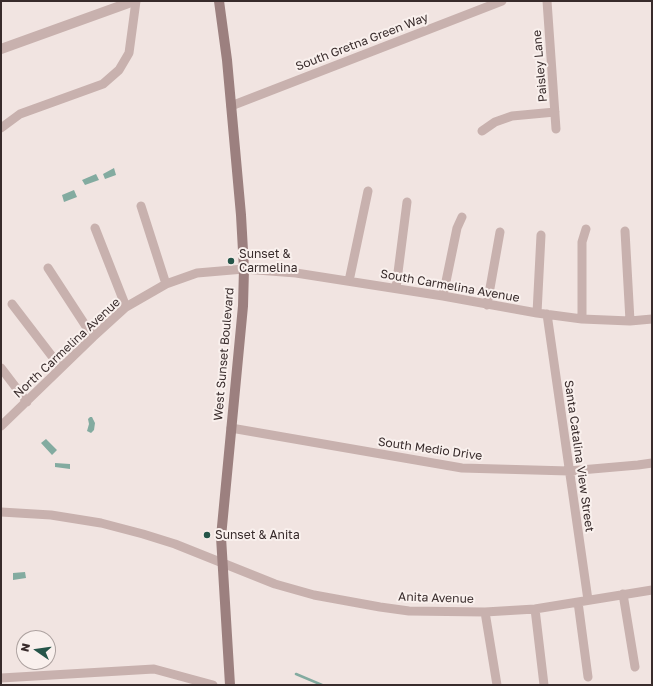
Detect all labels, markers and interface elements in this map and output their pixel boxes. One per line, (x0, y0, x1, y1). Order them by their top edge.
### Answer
street label: South Gretna Green Way (294, 10, 430, 74)
street label: Paisley Lane (530, 29, 550, 103)
place label: Sunset & Carmelina (239, 247, 297, 275)
marker: Sunset & Carmelina (226, 256, 236, 266)
street label: South Carmelina Avenue (379, 267, 521, 305)
street label: West Sunset Boulevard (211, 287, 237, 421)
street label: North Carmelina Avenue (11, 295, 123, 401)
street label: Santa Catalina View Street (561, 379, 597, 533)
street label: South Medio Drive (377, 435, 483, 463)
place label: Sunset & Anita (215, 528, 300, 542)
marker: Sunset & Anita (202, 530, 212, 540)
street label: Anita Avenue (398, 589, 474, 607)
north arrow (16, 630, 56, 670)
text: N (18, 642, 32, 653)

